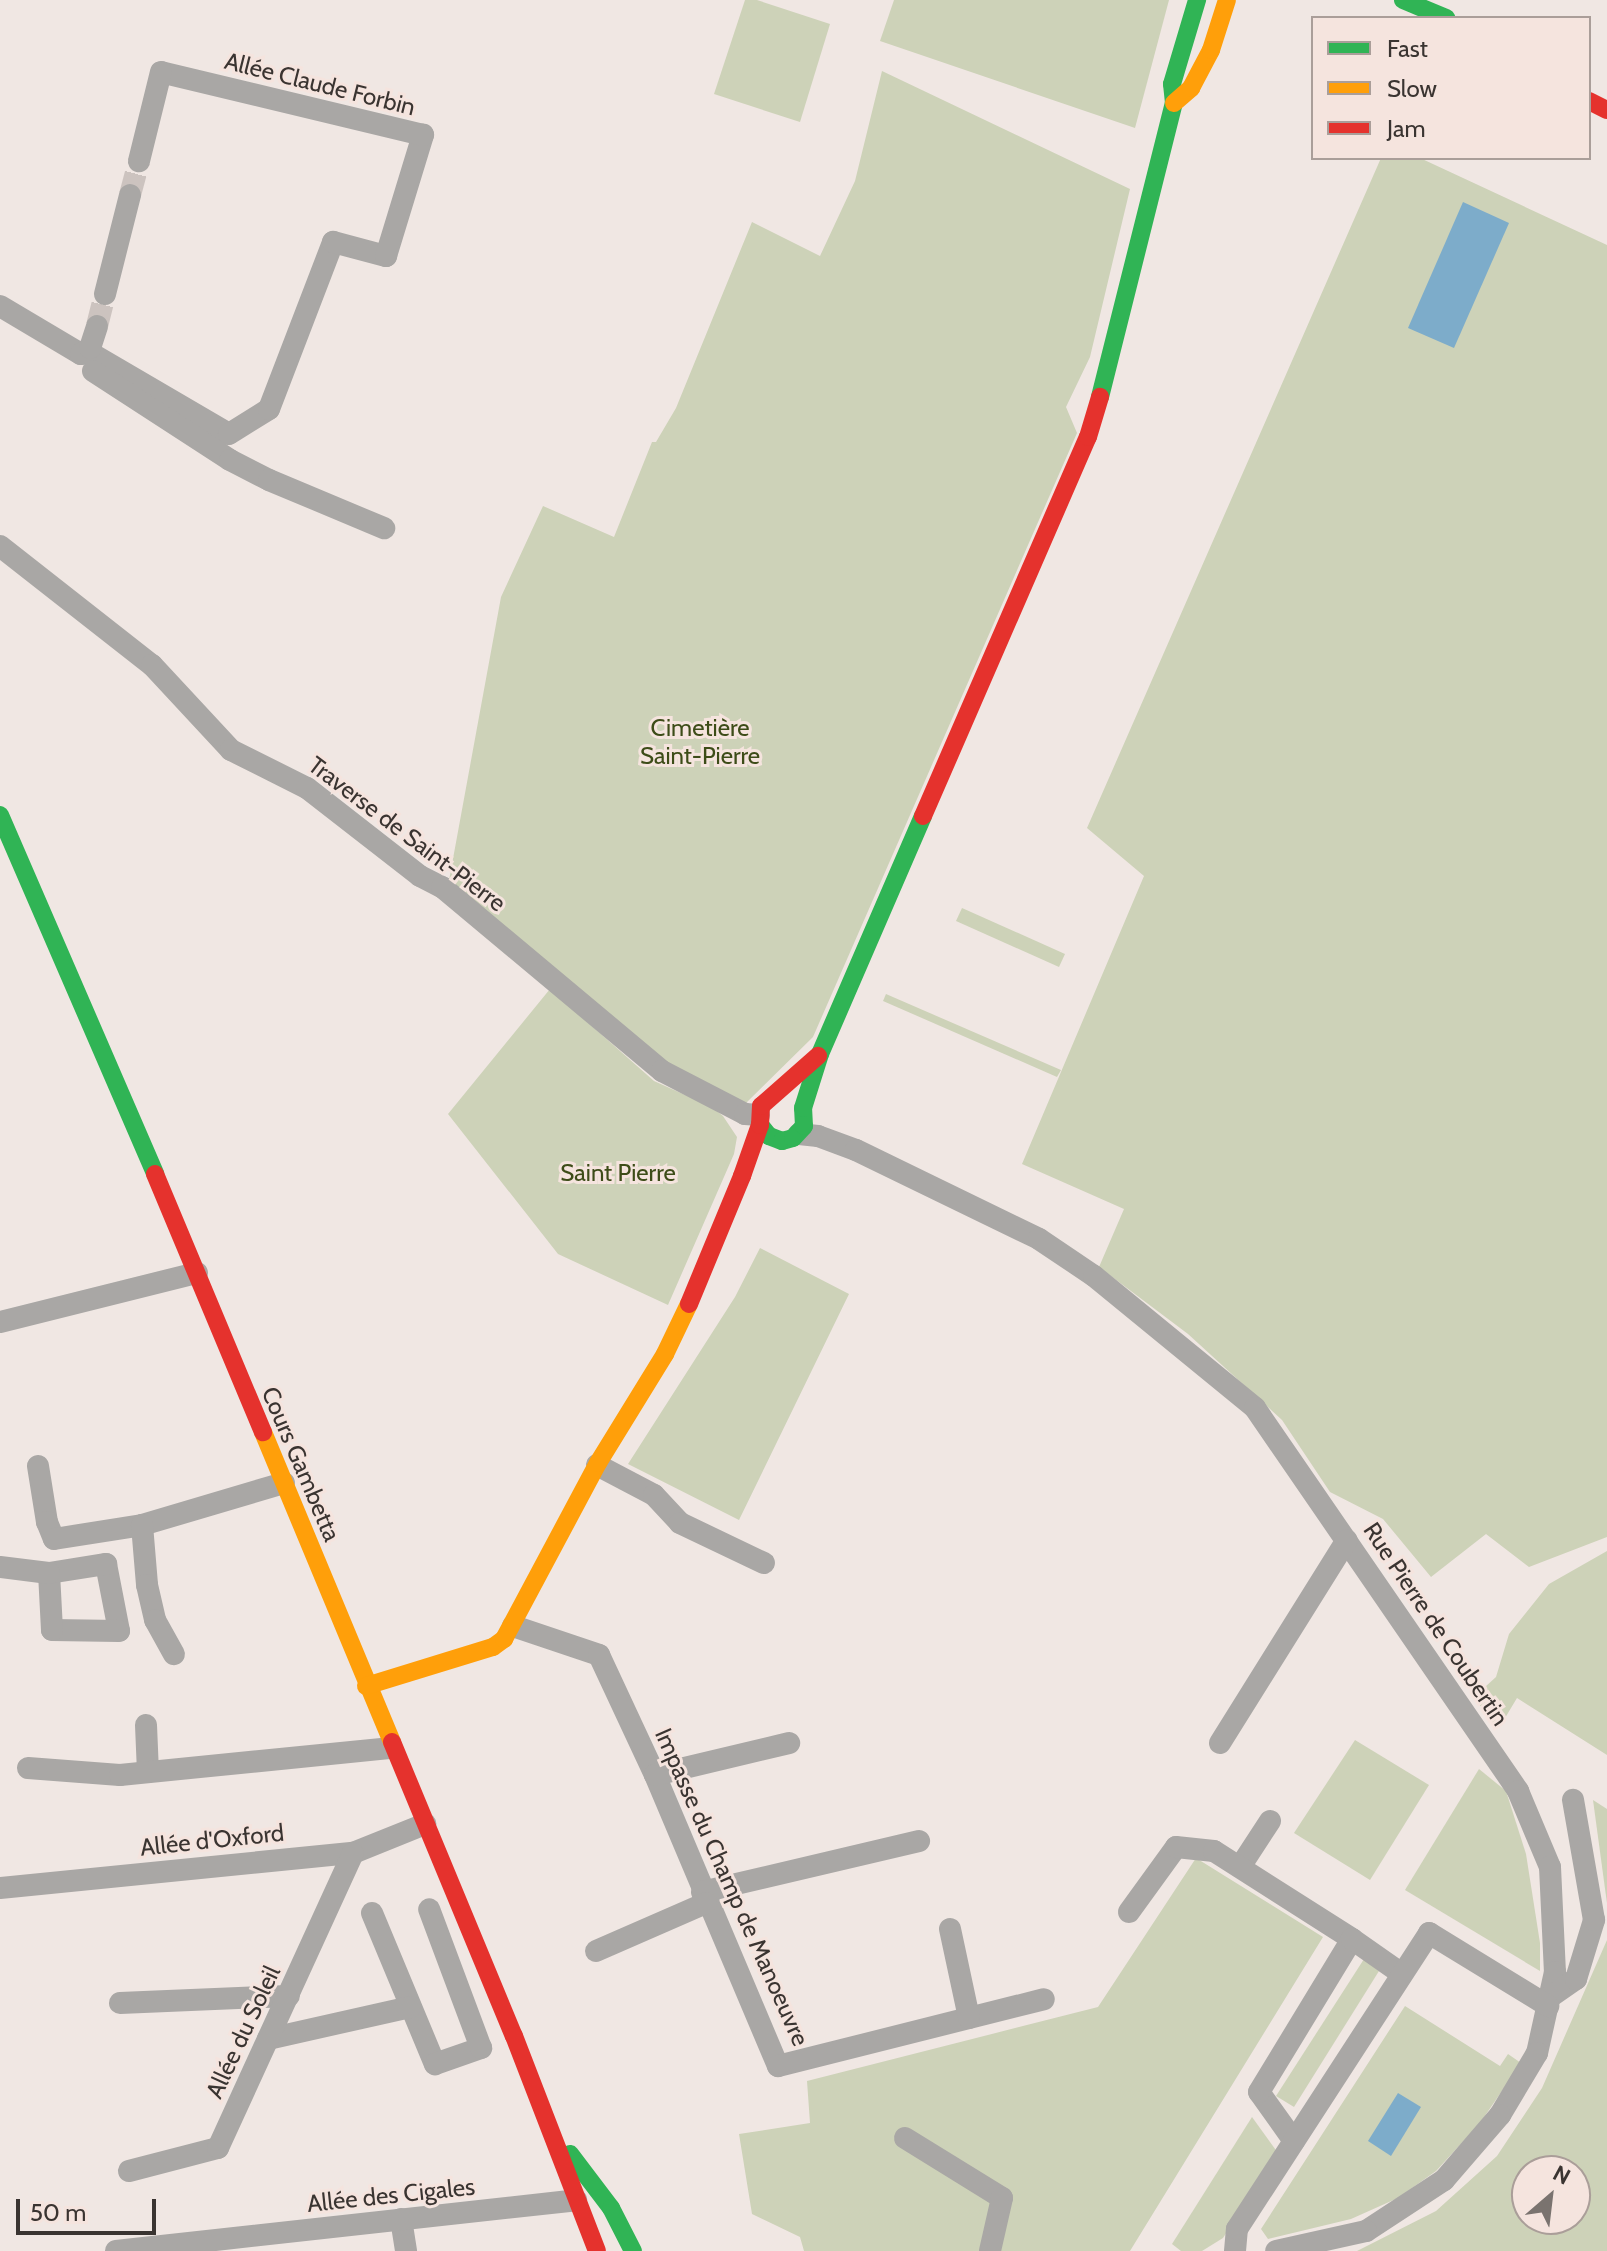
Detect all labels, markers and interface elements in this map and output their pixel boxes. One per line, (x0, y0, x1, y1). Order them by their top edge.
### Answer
legend (1311, 16, 1591, 160)
text: Fast (1387, 34, 1428, 63)
street label: Allée Claude Forbin (222, 46, 418, 122)
text: Slow (1387, 74, 1437, 103)
text: Jam (1387, 114, 1425, 143)
park label: Cimetière Saint-Pierre (640, 714, 760, 770)
street label: Traverse de Saint-Pierre (303, 750, 511, 918)
park label: Saint Pierre (560, 1159, 676, 1187)
street label: Cours Gambetta (255, 1382, 347, 1546)
street label: Rue Pierre de Coubertin (1357, 1517, 1515, 1731)
street label: Impasse du Champ de Manoeuvre (649, 1724, 815, 2050)
street label: Allée d'Oxford (139, 1818, 285, 1862)
street label: Allée du Soleil (200, 1961, 286, 2103)
north arrow (1511, 2155, 1591, 2235)
text: N (1548, 2160, 1575, 2191)
street label: Allée des Cigales (306, 2172, 476, 2218)
scale bar (20, 2183, 160, 2233)
text: 50 m (30, 2198, 86, 2227)

